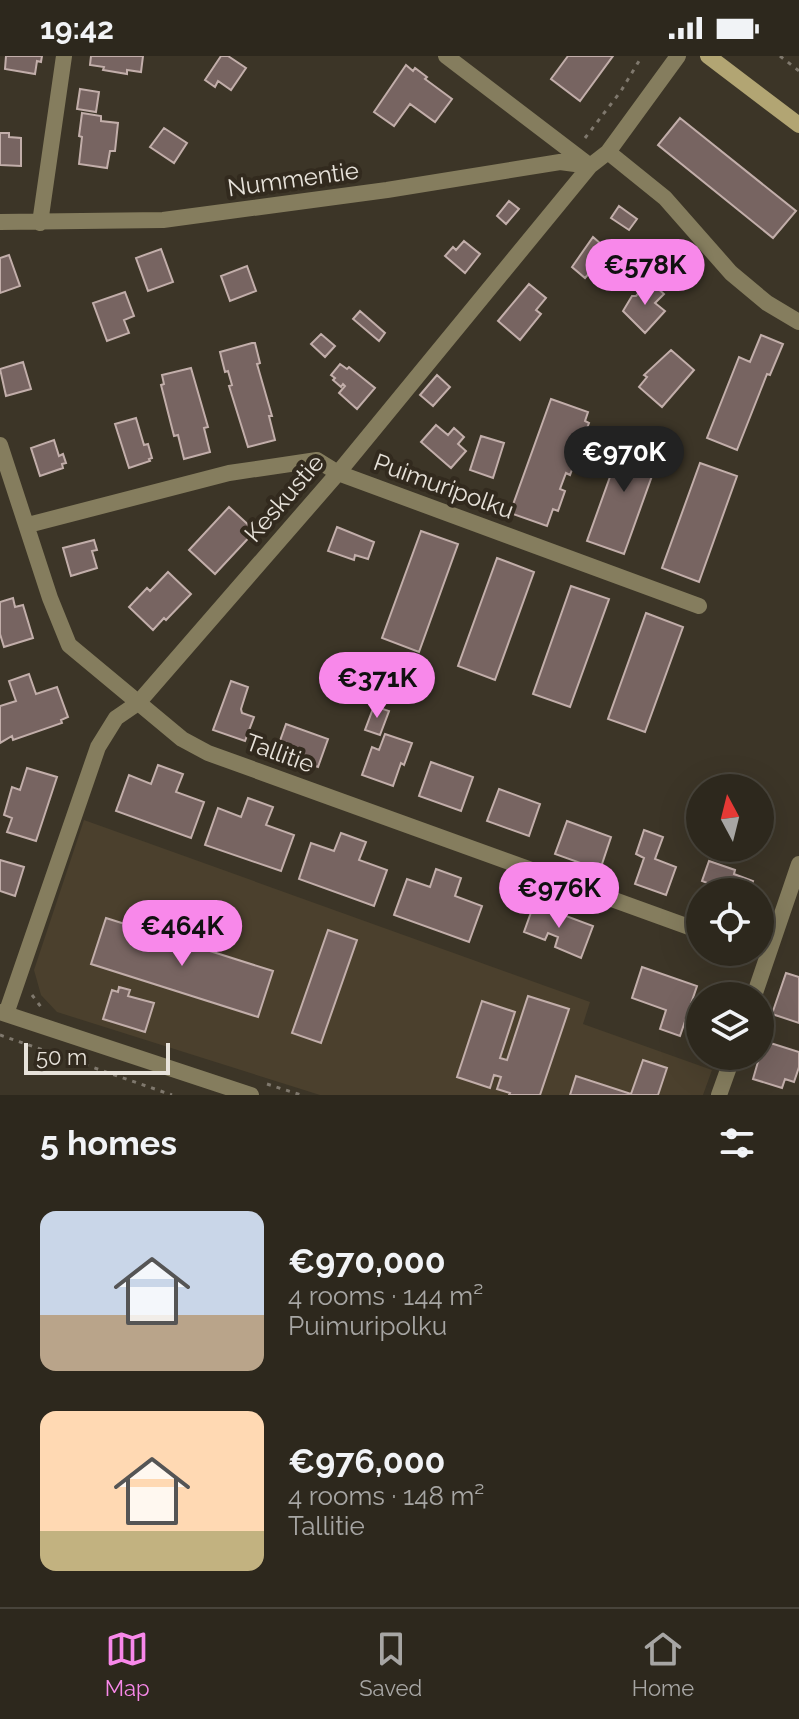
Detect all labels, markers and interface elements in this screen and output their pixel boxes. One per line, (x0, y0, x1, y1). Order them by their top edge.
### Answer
text: 19:42 (40, 11, 114, 46)
street label: Nummentie (226, 155, 360, 203)
pin: €578K (589, 239, 701, 307)
text: €578K (604, 250, 686, 280)
pin: €970K (568, 426, 680, 494)
text: €970K (582, 437, 666, 467)
street label: Puimuripolku (370, 447, 518, 525)
street label: Keskustie (238, 448, 330, 548)
pin: €371K (321, 652, 433, 720)
text: €371K (337, 663, 417, 693)
street label: Tallitie (242, 727, 318, 779)
north arrow (686, 774, 774, 862)
map controls (686, 774, 774, 1070)
pin: €976K (503, 862, 615, 930)
text: €976K (517, 873, 601, 903)
button: locate (686, 878, 774, 966)
pin: €464K (126, 900, 238, 968)
text: €464K (140, 911, 224, 941)
button: layers (686, 982, 774, 1070)
scale bar (24, 1039, 170, 1075)
text: 50 m (36, 1044, 87, 1070)
icon: filters (715, 1121, 759, 1165)
text: 5 homes (40, 1123, 177, 1163)
text: €970,000 (288, 1241, 446, 1281)
icon: home (104, 1243, 200, 1339)
text: 4 rooms · 144 m² (288, 1281, 483, 1311)
text: Puimuripolku (288, 1311, 447, 1341)
text: €976,000 (288, 1441, 445, 1481)
icon: home (104, 1443, 200, 1539)
text: 4 rooms · 148 m² (288, 1481, 484, 1511)
text: Tallitie (288, 1511, 365, 1541)
tab: Map (105, 1627, 150, 1701)
tab: Saved (359, 1627, 422, 1701)
tab: Home (632, 1627, 694, 1701)

